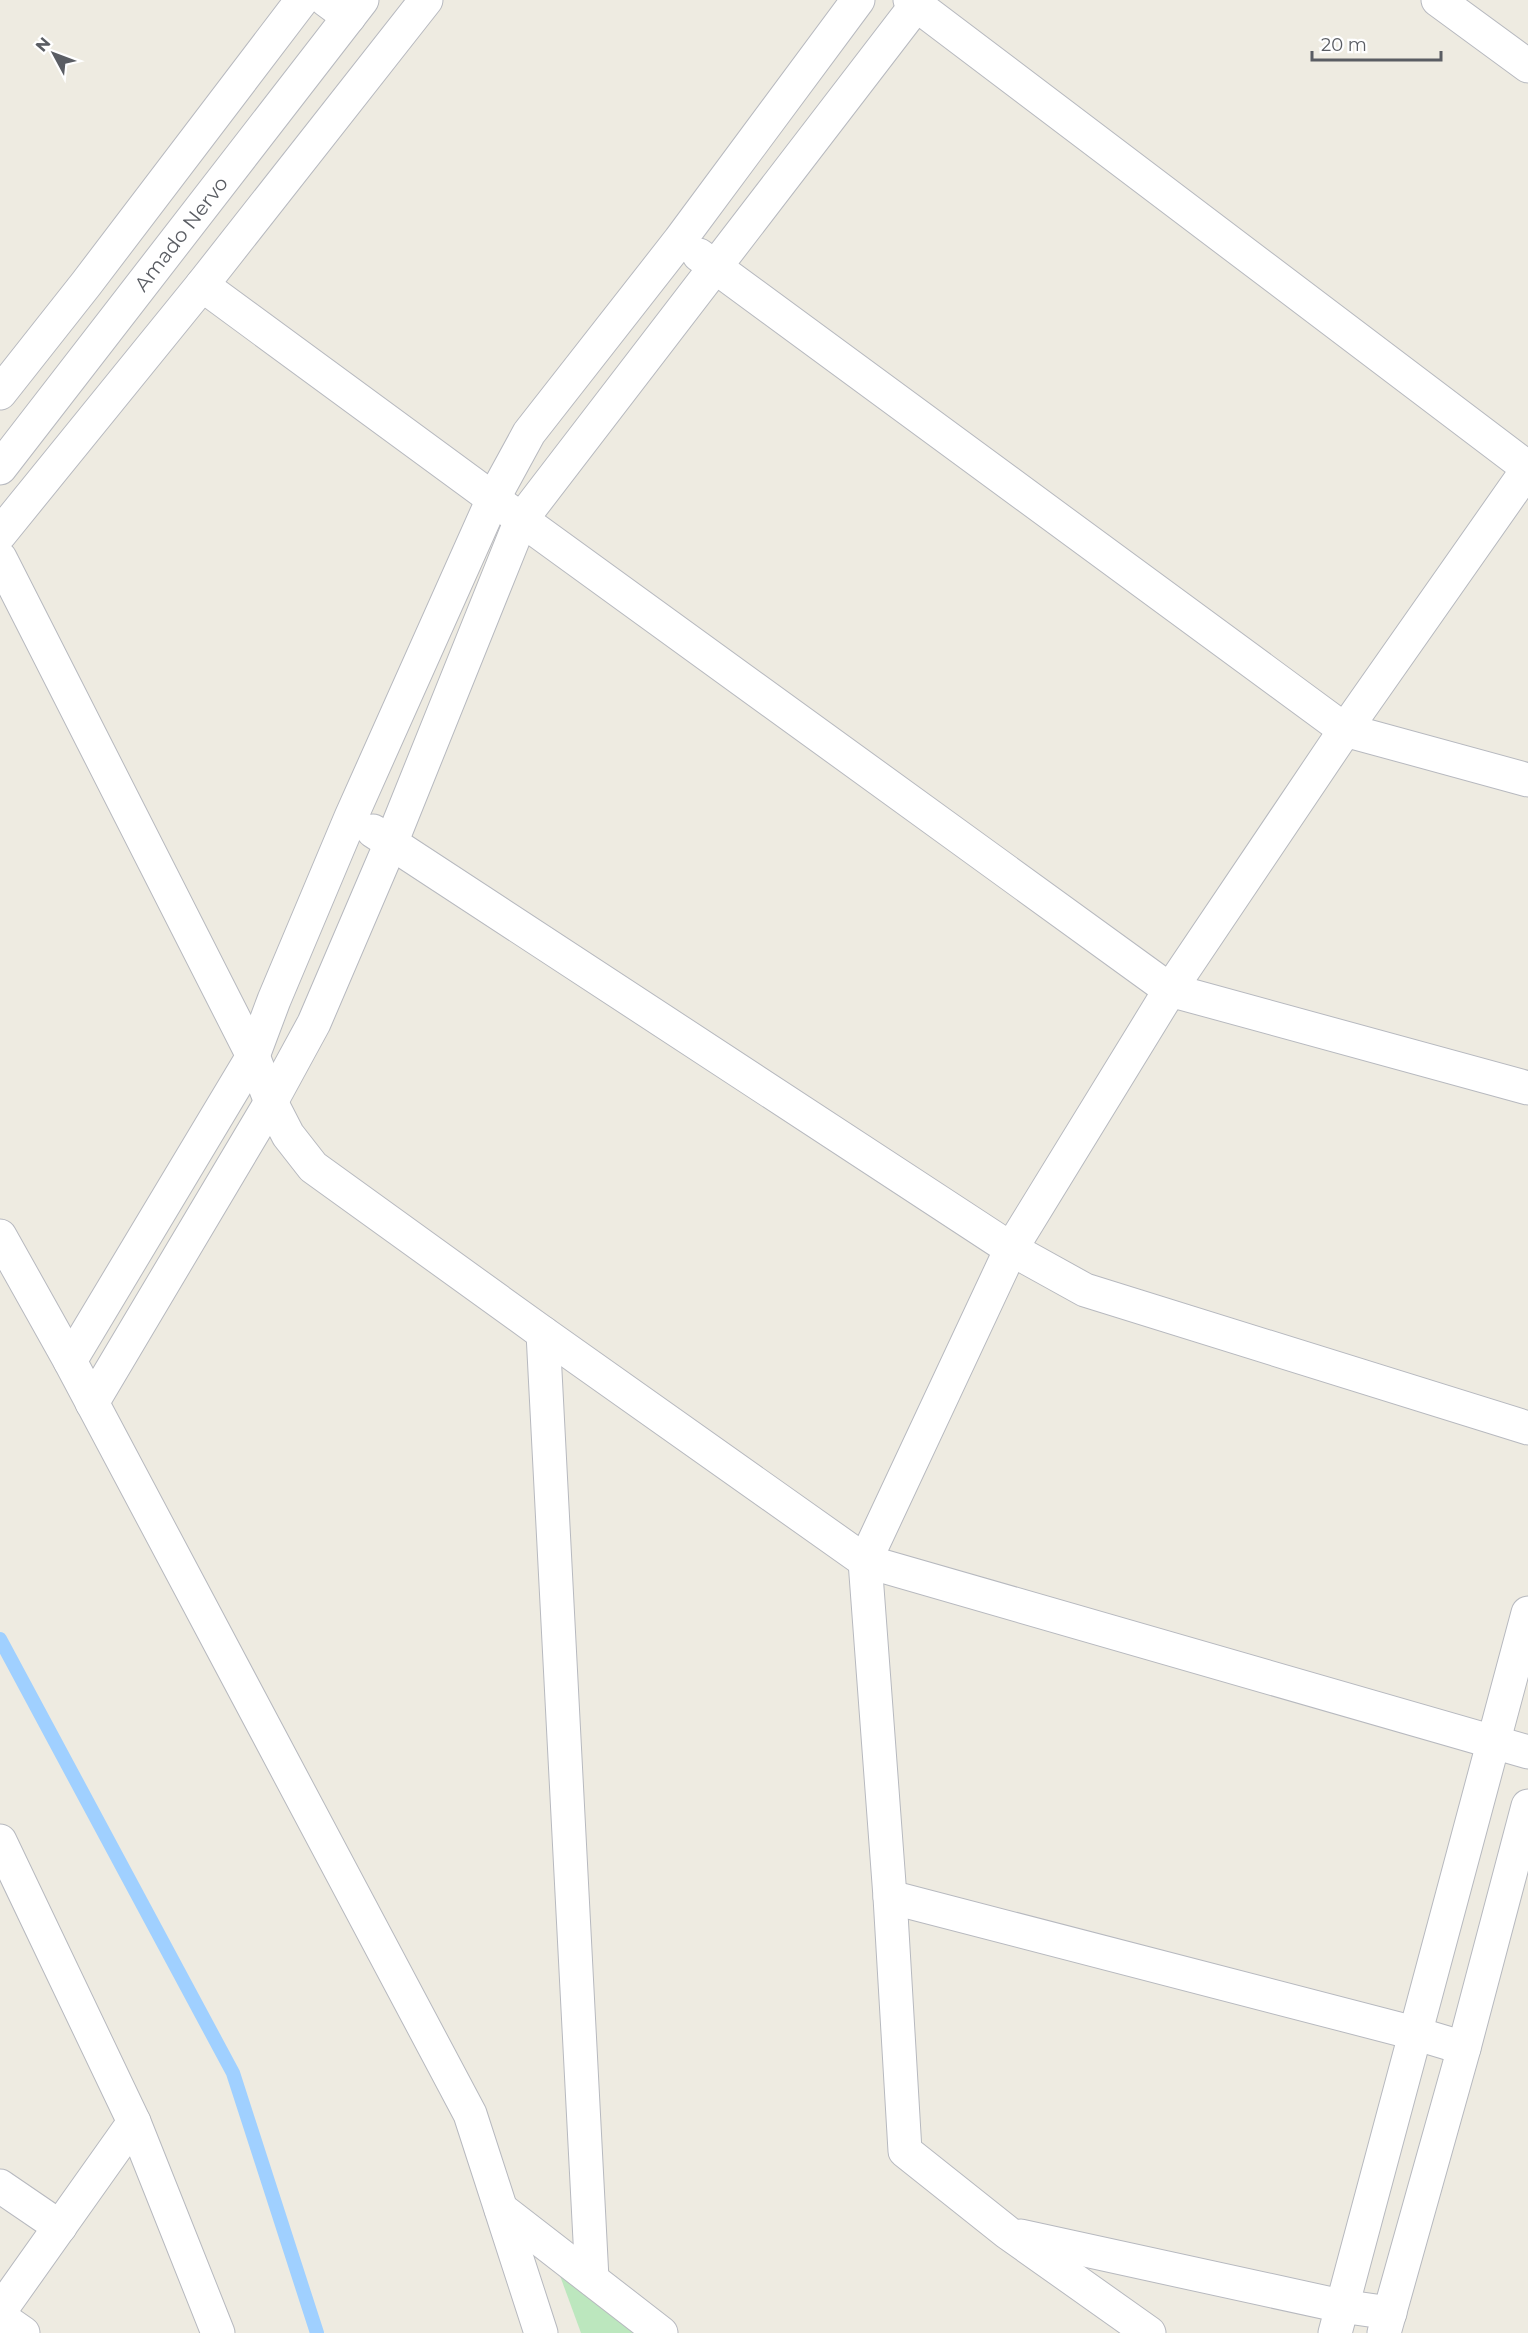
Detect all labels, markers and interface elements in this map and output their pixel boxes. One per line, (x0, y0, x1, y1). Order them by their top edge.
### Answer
north arrow (24, 24, 84, 84)
scale bar (1312, 24, 1441, 62)
text: N (32, 33, 54, 56)
text: 20 m (1321, 34, 1367, 56)
street label: Amado Nervo (129, 172, 233, 296)

